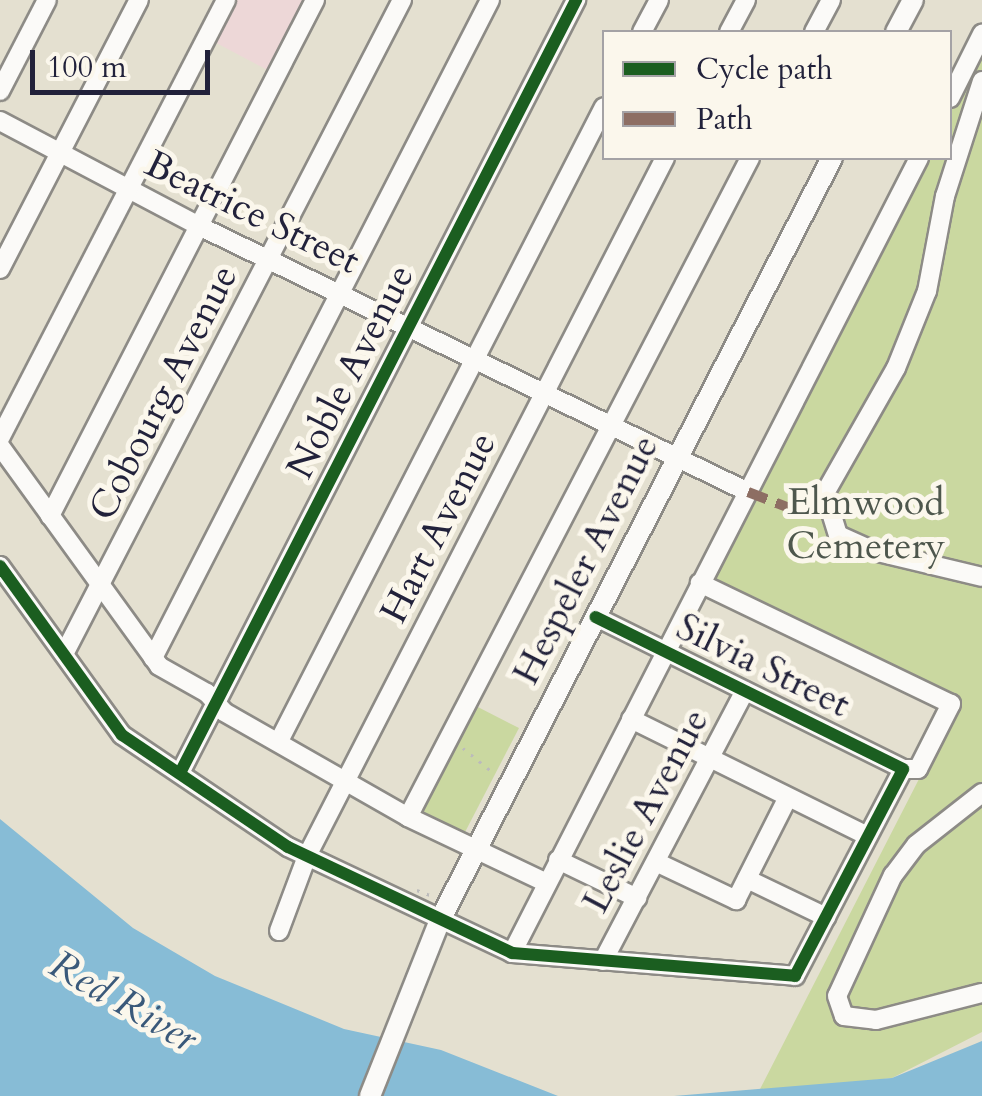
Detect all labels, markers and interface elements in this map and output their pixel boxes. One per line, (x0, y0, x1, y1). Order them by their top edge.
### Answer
scale bar (35, 30, 215, 92)
legend (602, 30, 952, 160)
text: 100 m (47, 47, 127, 88)
text: Cycle path (696, 49, 833, 90)
text: Path (696, 99, 753, 140)
street label: Beatrice Street (138, 142, 366, 284)
street label: Cobourg Avenue (80, 258, 248, 528)
street label: Noble Avenue (278, 258, 424, 486)
street label: Hart Avenue (372, 425, 506, 631)
street label: Hespeler Avenue (504, 428, 668, 692)
park label: Elmwood Cemetery (787, 480, 945, 570)
street label: Silvia Street (669, 604, 857, 728)
street label: Leslie Avenue (573, 701, 719, 921)
water label: Red River (41, 941, 205, 1063)

